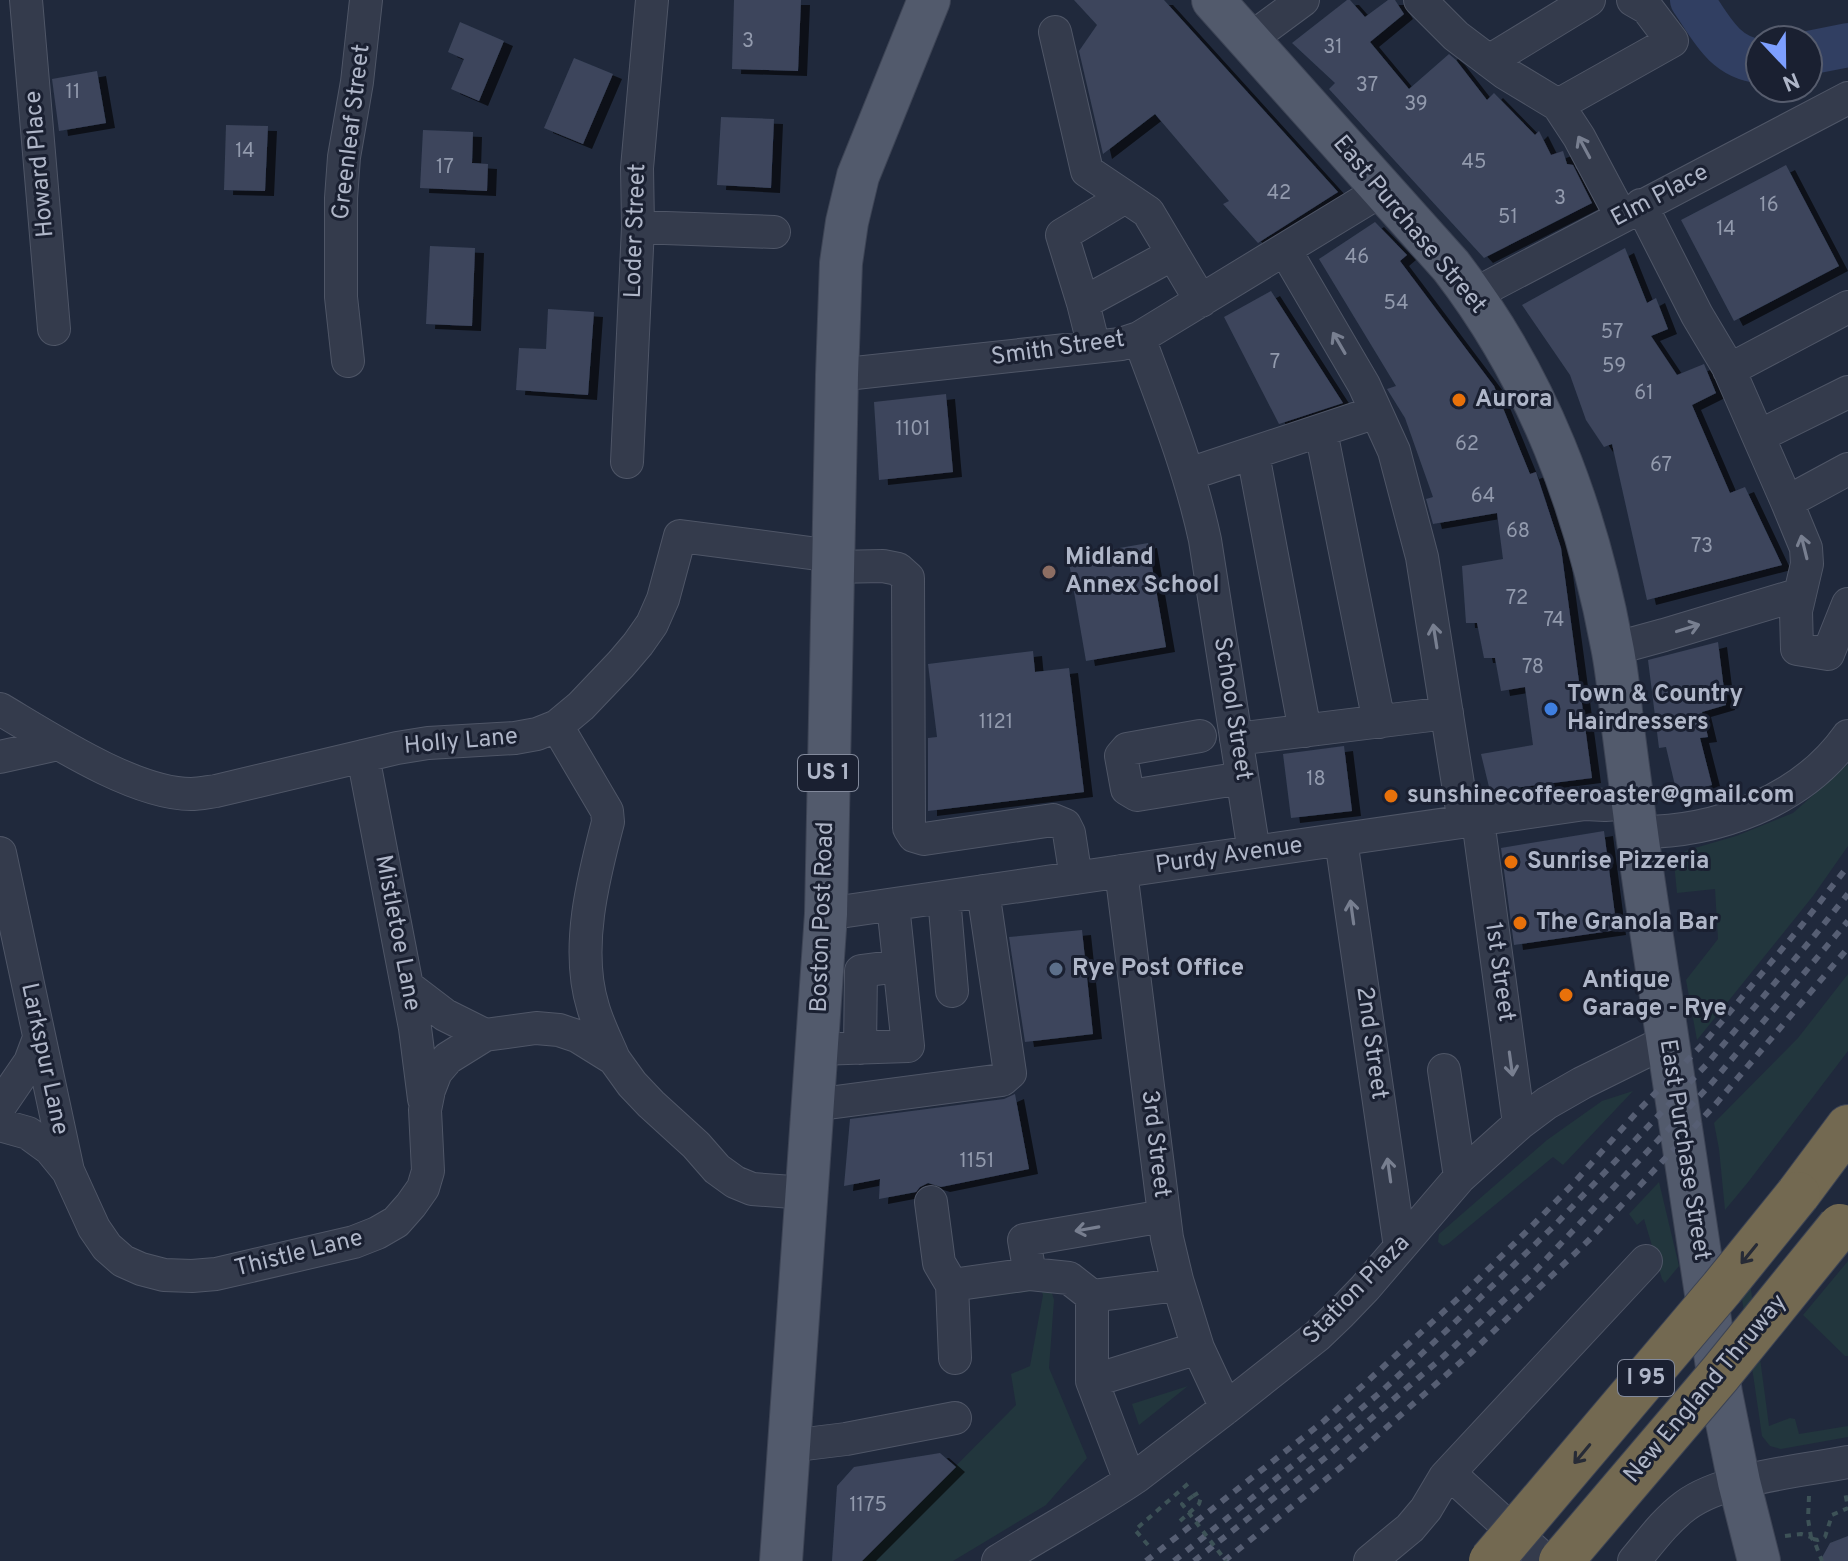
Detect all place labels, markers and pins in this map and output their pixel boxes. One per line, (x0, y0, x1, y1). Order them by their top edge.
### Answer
place label: Aurora (1475, 385, 1552, 415)
marker: Aurora (1450, 391, 1468, 409)
place label: Midland Annex School (1065, 543, 1219, 601)
marker: Midland Annex School (1040, 563, 1058, 581)
place label: Town & Country Hairdressers (1567, 680, 1743, 738)
marker: Town & Country Hairdressers (1542, 700, 1560, 718)
place label: sunshinecoffeeroaster@gmail.com (1407, 781, 1795, 811)
marker: sunshinecoffeeroaster@gmail.com (1382, 787, 1400, 805)
place label: Sunrise Pizzeria (1527, 847, 1709, 877)
marker: Sunrise Pizzeria (1502, 853, 1520, 871)
place label: The Granola Bar (1536, 908, 1718, 938)
marker: The Granola Bar (1511, 914, 1529, 932)
place label: Rye Post Office (1072, 954, 1244, 984)
marker: Rye Post Office (1047, 960, 1065, 978)
place label: Antique Garage - Rye (1582, 966, 1727, 1024)
marker: Antique Garage - Rye (1557, 986, 1575, 1004)

